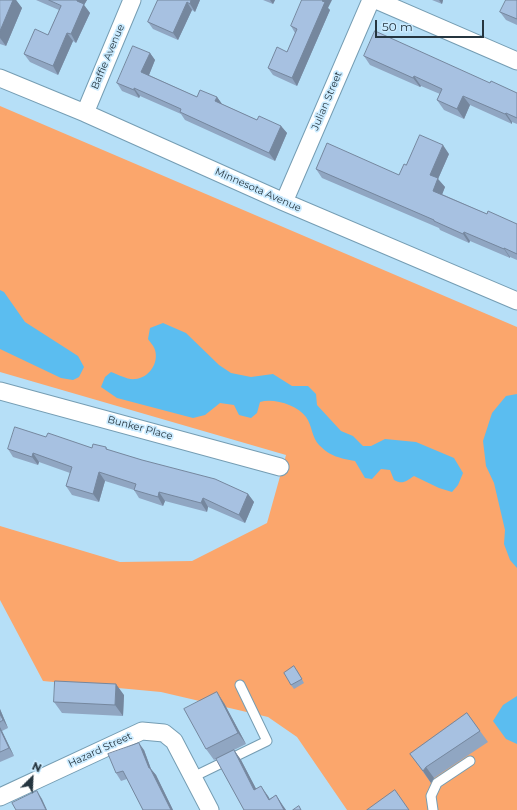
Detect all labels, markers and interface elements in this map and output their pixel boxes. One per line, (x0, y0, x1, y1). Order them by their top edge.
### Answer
scale bar (377, 12, 486, 38)
text: 50 m (382, 19, 413, 34)
street label: Baffie Avenue (89, 23, 127, 91)
street label: Julian Street (309, 70, 345, 132)
street label: Minnesota Avenue (213, 166, 303, 214)
street label: Bunker Place (106, 414, 174, 442)
street label: Hazard Street (66, 730, 134, 770)
north arrow (12, 758, 52, 798)
text: N (30, 759, 44, 775)

